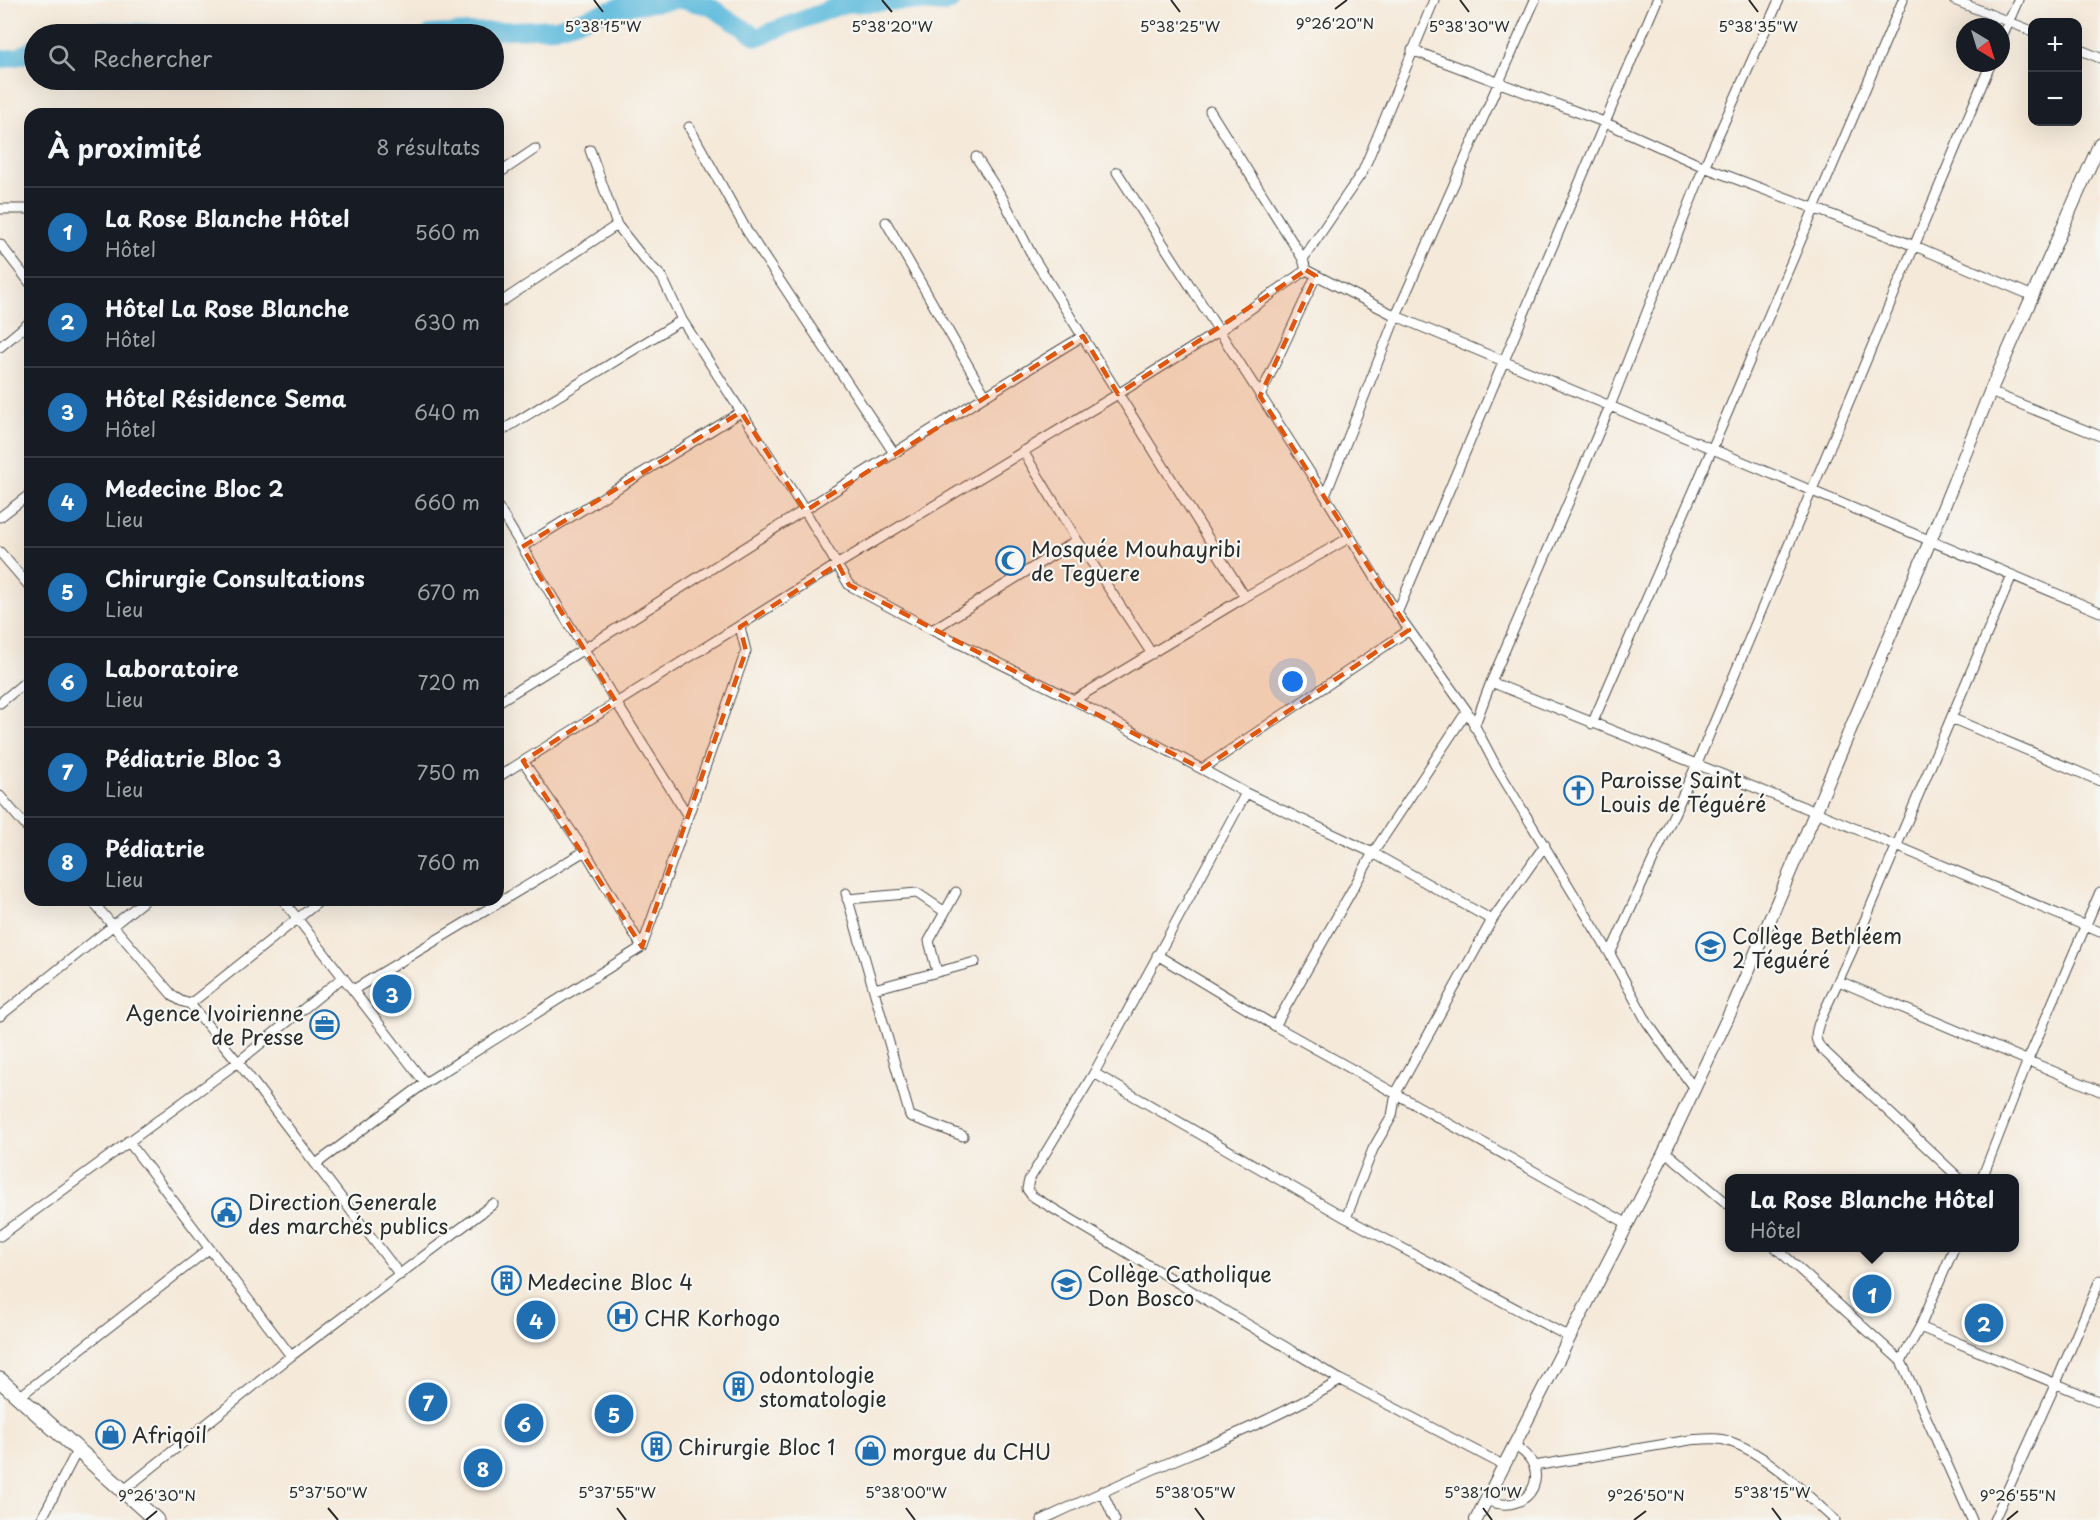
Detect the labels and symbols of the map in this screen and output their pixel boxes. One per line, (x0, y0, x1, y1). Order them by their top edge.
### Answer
text: 9°26'20"N (1296, 11, 1374, 34)
text: 5°38'15"W (565, 14, 642, 37)
text: 5°38'20"W (851, 14, 933, 37)
text: 5°38'25"W (1140, 14, 1221, 37)
text: 5°38'30"W (1428, 14, 1510, 37)
text: 5°38'35"W (1718, 14, 1798, 37)
north arrow (1956, 18, 2010, 72)
place label: Mosquée Mouhayribi de Teguere (1031, 532, 1241, 588)
mosque icon: Mosquée Mouhayribi de Teguere (994, 544, 1026, 576)
your location (1278, 667, 1307, 696)
place label: Paroisse Saint Louis de Téguéré (1600, 763, 1766, 819)
church icon: Paroisse Saint Louis de Téguéré (1563, 775, 1595, 807)
place label: Collège Bethléem 2 Téguéré (1732, 919, 1902, 975)
school or university icon: Collège Bethléem 2 Téguéré (1695, 931, 1727, 963)
pin: 3 (372, 972, 412, 1016)
place label: Agence Ivoirienne de Presse (126, 996, 304, 1052)
office icon: Agence Ivoirienne de Presse (309, 1008, 341, 1040)
place label: Direction Generale des marchés publics (248, 1185, 448, 1241)
public building icon: Direction Generale des marchés publics (211, 1197, 243, 1229)
place label: Collège Catholique Don Bosco (1087, 1257, 1272, 1313)
building icon: Medecine Bloc 4 (490, 1265, 522, 1297)
place label: Medecine Bloc 4 (527, 1265, 693, 1297)
school or university icon: Collège Catholique Don Bosco (1050, 1269, 1082, 1301)
pin: 1 (1852, 1272, 1892, 1316)
pin: 4 (516, 1298, 556, 1342)
pin: 2 (1964, 1300, 2004, 1346)
hospital icon: CHR Korhogo (607, 1301, 639, 1333)
place label: CHR Korhogo (644, 1301, 780, 1333)
place label: odontologie stomatologie (759, 1358, 887, 1414)
building icon: odontologie stomatologie (722, 1370, 754, 1402)
pin: 7 (408, 1380, 448, 1424)
pin: 5 (594, 1392, 634, 1436)
pin: 6 (504, 1400, 544, 1446)
shop icon: Afriqoil (95, 1418, 127, 1450)
place label: Afriqoil (132, 1418, 207, 1450)
building icon: Chirurgie Bloc 1 (641, 1430, 673, 1462)
place label: Chirurgie Bloc 1 (678, 1430, 835, 1462)
shop icon: morgue du CHU (855, 1435, 887, 1467)
place label: morgue du CHU (892, 1435, 1051, 1467)
pin: 8 (464, 1446, 502, 1490)
text: 5°37'50"W (289, 1480, 368, 1503)
text: 5°37'55"W (578, 1480, 657, 1503)
text: 5°38'00"W (865, 1480, 948, 1503)
text: 5°38'05"W (1155, 1480, 1236, 1503)
text: 5°38'10"W (1444, 1480, 1523, 1503)
text: 5°38'15"W (1734, 1480, 1811, 1503)
text: 9°26'30"N (118, 1483, 196, 1506)
text: 9°26'50"N (1607, 1483, 1685, 1506)
text: 9°26'55"N (1980, 1483, 2056, 1506)

